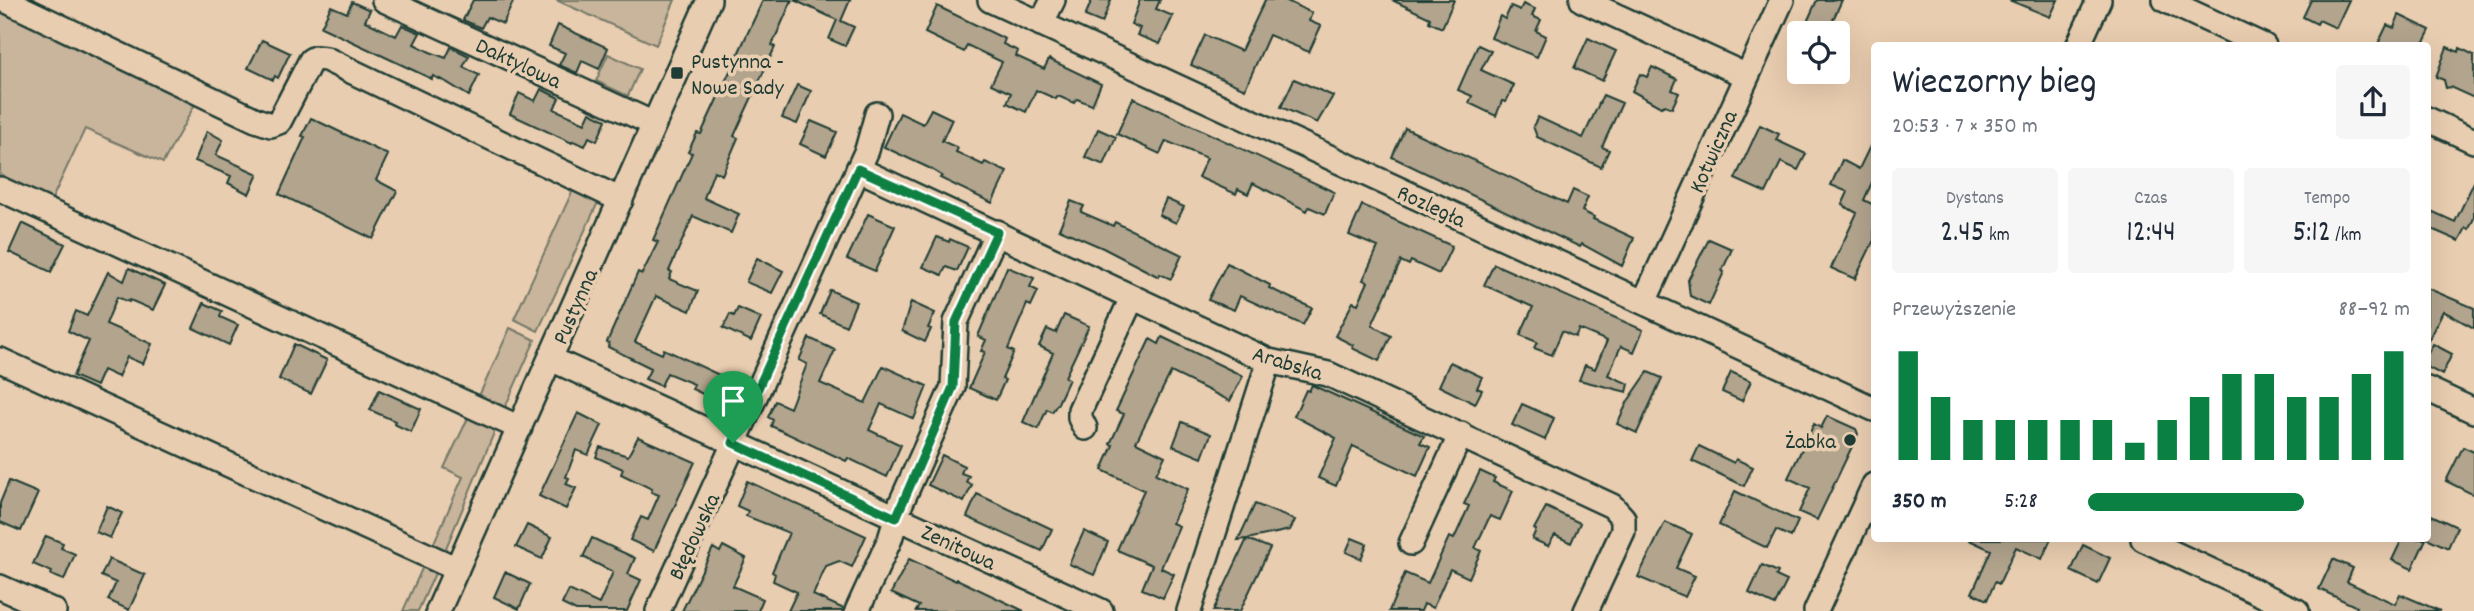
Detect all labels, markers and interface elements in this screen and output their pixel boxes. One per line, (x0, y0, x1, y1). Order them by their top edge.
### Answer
map controls (1787, 21, 1850, 84)
button: locate (1787, 21, 1850, 84)
street label: Daktylowa (469, 31, 567, 100)
place label: Pustynna - Nowe Sady (691, 47, 785, 106)
text: Wieczorny bieg (1892, 57, 2097, 112)
marker: Pustynna - Nowe Sady (669, 65, 685, 81)
button: share (2336, 65, 2410, 139)
street label: Kotwiczna (1682, 105, 1749, 199)
text: 20:53 · 7 × 350 m (1892, 111, 2038, 144)
street label: Rozległa (1391, 178, 1471, 239)
text: Dystans (1946, 186, 2004, 213)
text: Czas (2134, 186, 2168, 213)
text: Tempo (2304, 186, 2350, 213)
text: 2.45 (1940, 213, 1985, 256)
text: 12:44 (2126, 213, 2176, 256)
text: 5:12 (2292, 213, 2331, 256)
text: km (1985, 223, 2010, 250)
text: /km (2331, 223, 2362, 250)
street label: Pustynna (546, 263, 609, 351)
text: Przewyższenie (1892, 294, 2016, 327)
text: 88–92 m (2338, 294, 2410, 327)
street label: Arabska (1248, 339, 1327, 392)
pin (703, 371, 763, 443)
icon: arrive (714, 382, 752, 420)
place label: Żabka (1785, 427, 1837, 460)
marker: Żabka (1842, 432, 1858, 448)
text: 350 m (1892, 486, 1946, 519)
text: 5:28 (2004, 486, 2038, 519)
street label: Błędowska (662, 487, 731, 586)
street label: Zenitowa (915, 517, 1002, 581)

